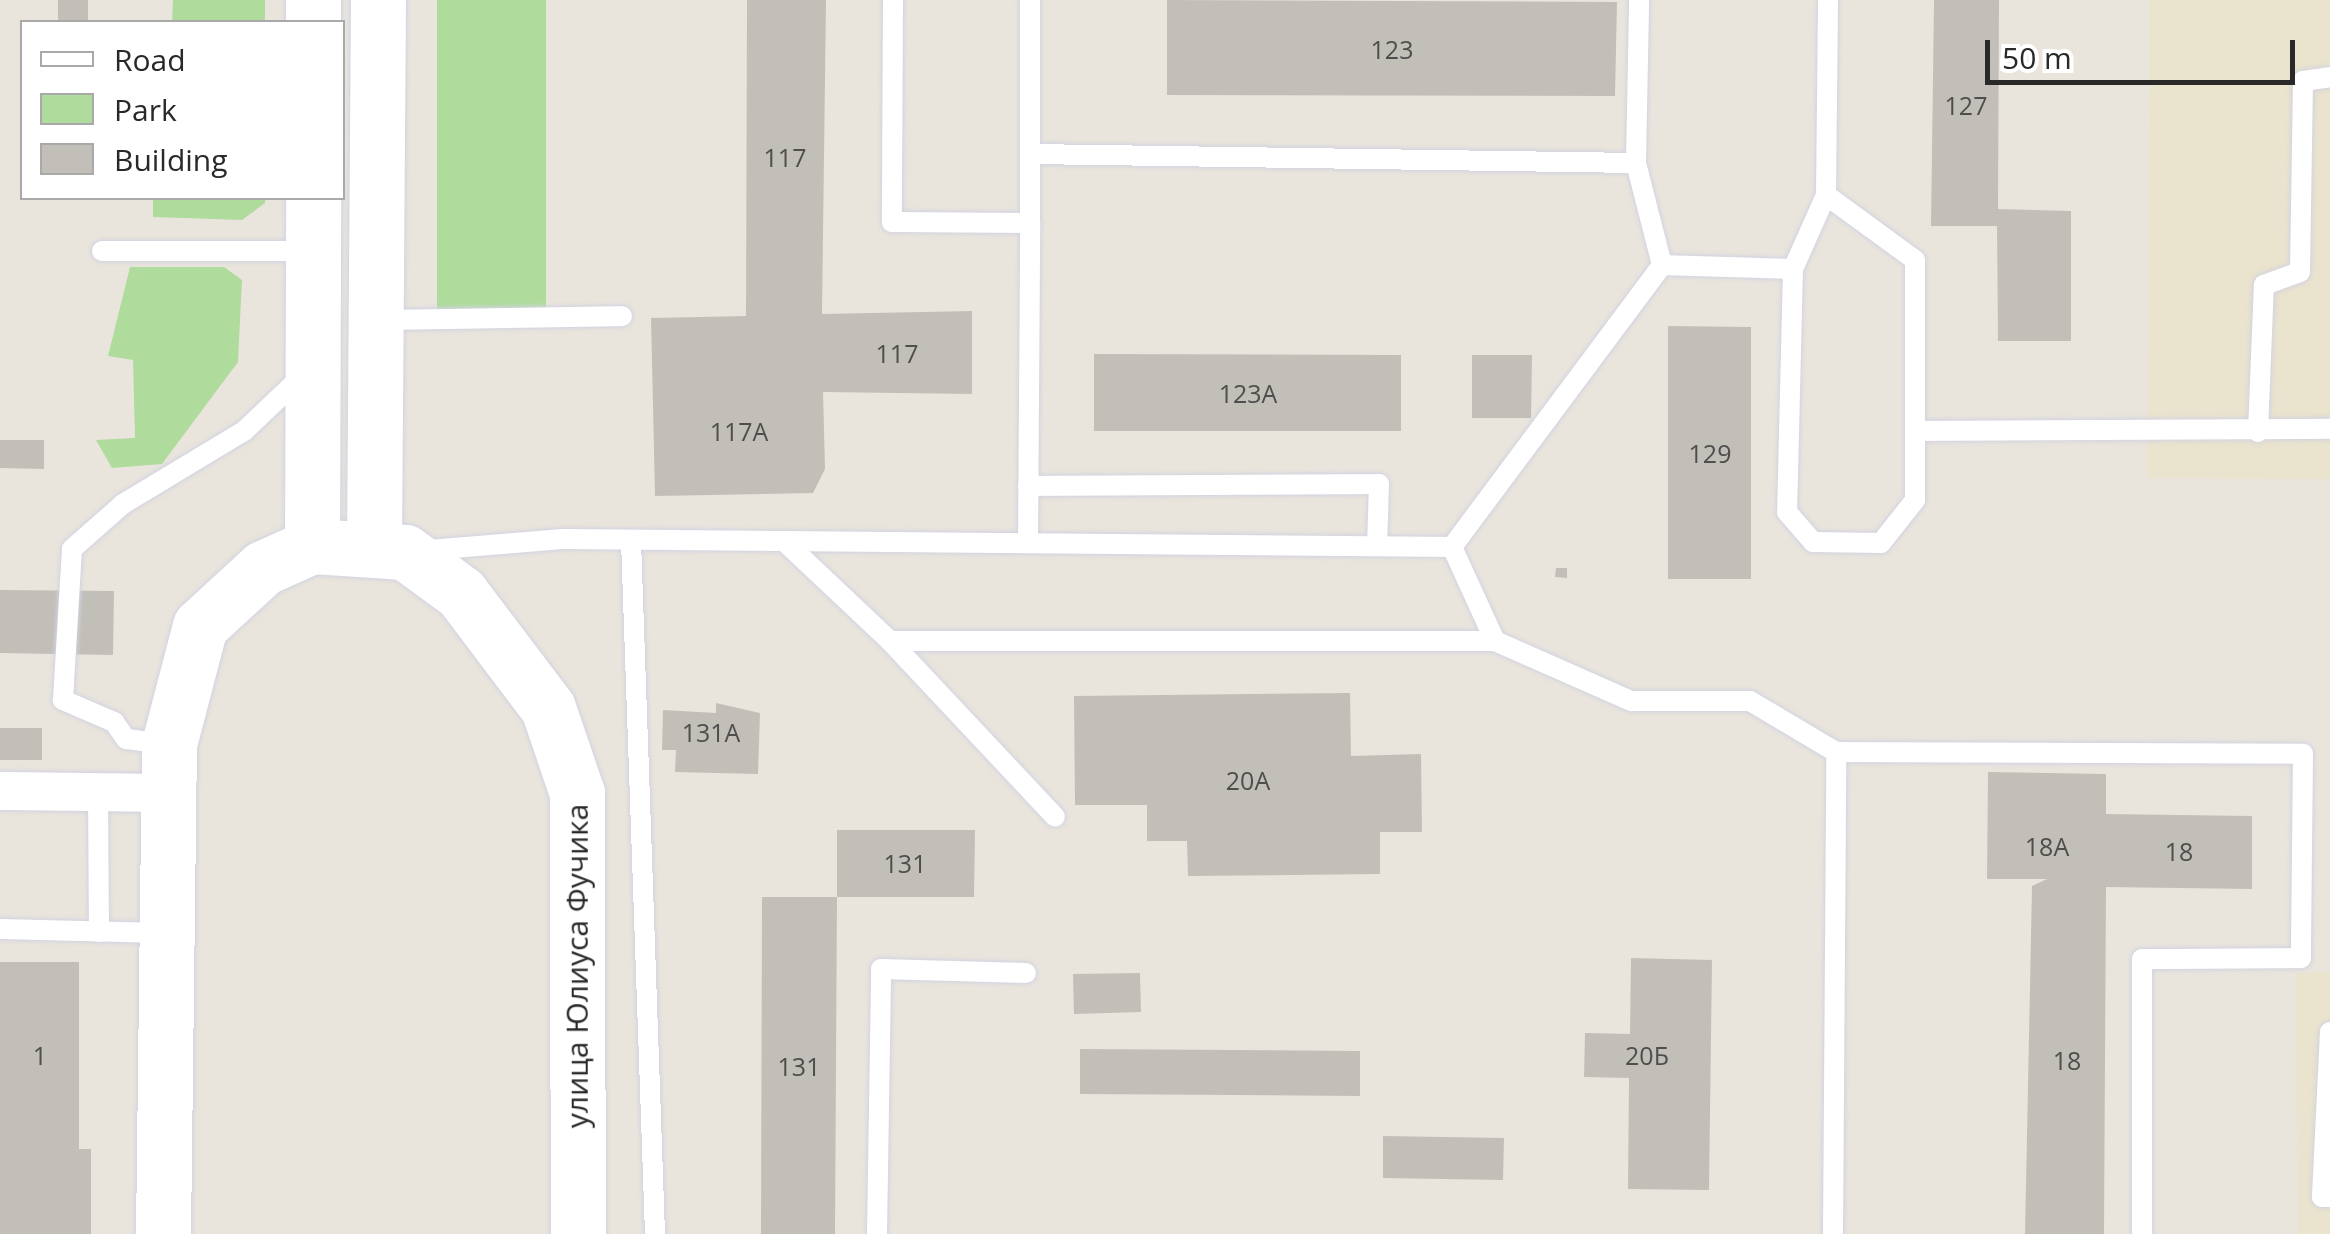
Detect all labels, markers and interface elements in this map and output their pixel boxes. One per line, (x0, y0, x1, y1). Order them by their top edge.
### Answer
legend (20, 20, 345, 200)
scale bar (1990, 20, 2300, 82)
house number: 123 (1371, 34, 1413, 64)
text: 50 m (2002, 37, 2072, 78)
text: Road (114, 39, 186, 80)
text: Park (114, 89, 177, 130)
house number: 127 (1945, 90, 1987, 120)
text: Building (114, 139, 228, 180)
house number: 117 (764, 142, 806, 172)
house number: 117 (876, 338, 918, 368)
house number: 123А (1219, 378, 1277, 408)
house number: 117А (710, 416, 768, 446)
house number: 129 (1689, 438, 1731, 468)
house number: 131А (682, 717, 740, 747)
house number: 20А (1226, 765, 1270, 795)
street label: улица Юлиуса Фучика (559, 804, 595, 1128)
house number: 18А (2025, 831, 2069, 861)
house number: 18 (2165, 836, 2193, 866)
house number: 131 (884, 848, 926, 878)
house number: 1 (33, 1040, 47, 1070)
house number: 20Б (1625, 1040, 1669, 1070)
house number: 18 (2053, 1045, 2081, 1075)
house number: 131 (778, 1051, 820, 1081)

